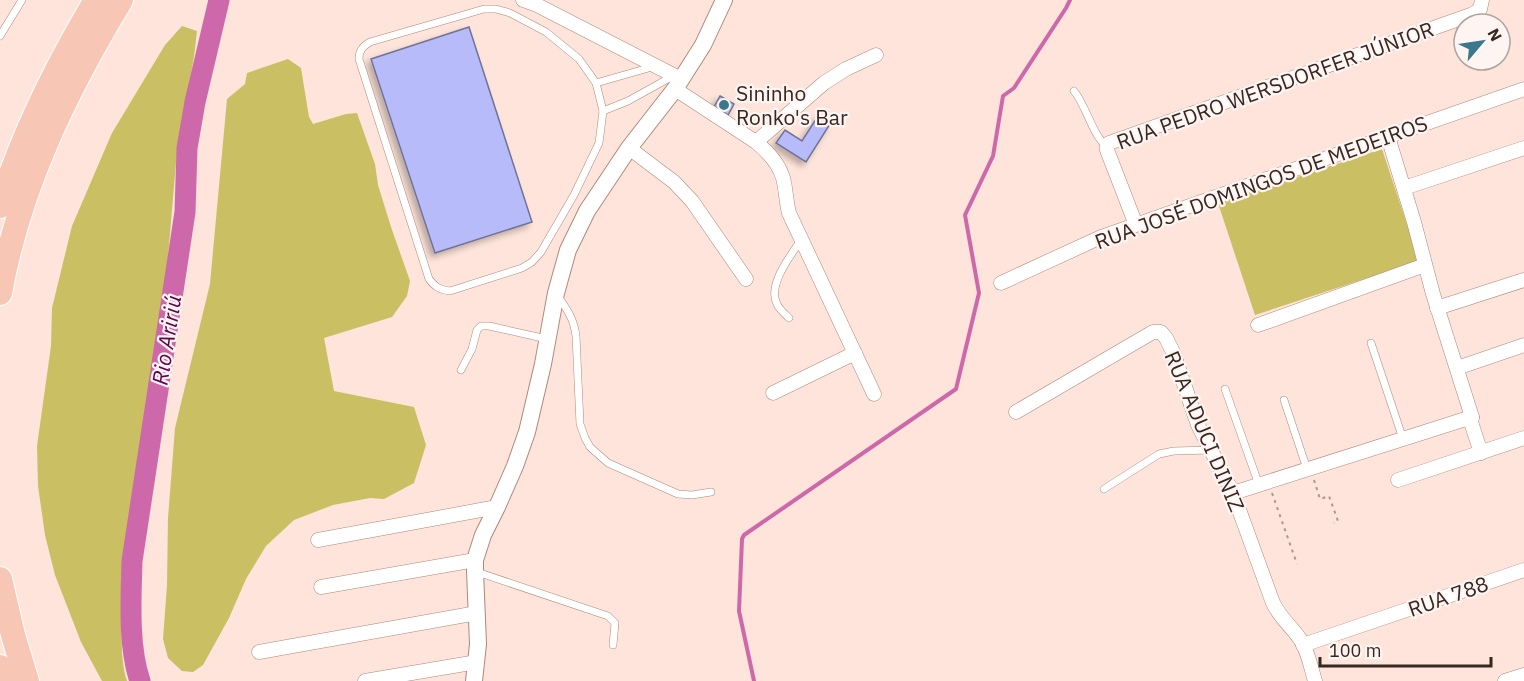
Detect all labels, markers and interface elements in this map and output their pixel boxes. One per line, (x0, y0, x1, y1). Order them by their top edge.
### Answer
north arrow (1452, 12, 1512, 72)
street label: RUA PEDRO WERSDORFER JÚNIOR (1113, 14, 1437, 156)
text: N (1484, 25, 1507, 45)
place label: Sininho Ronko's Bar (736, 79, 848, 131)
marker: Sininho Ronko's Bar (717, 98, 731, 112)
street label: RUA JOSÉ DOMINGOS DE MEDEIROS (1091, 109, 1431, 255)
water label: Rio Aririú (145, 293, 187, 387)
street label: RUA ADUCI DINIZ (1159, 347, 1251, 515)
street label: RUA 788 (1404, 569, 1492, 623)
scale bar (1320, 630, 1491, 668)
text: 100 m (1329, 639, 1381, 662)

